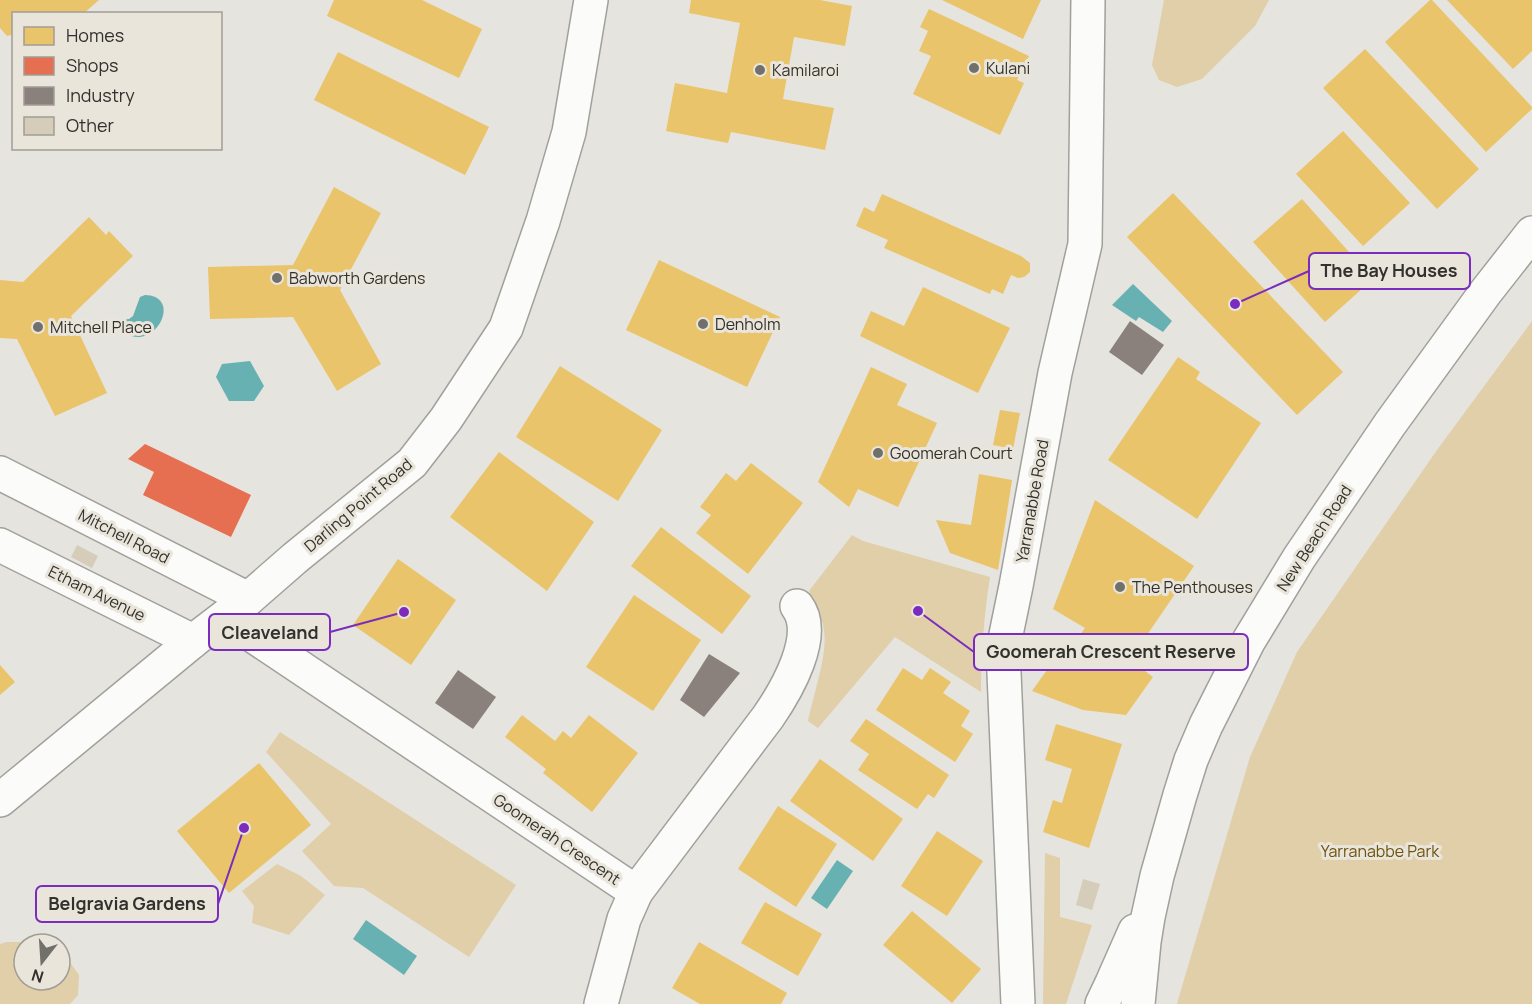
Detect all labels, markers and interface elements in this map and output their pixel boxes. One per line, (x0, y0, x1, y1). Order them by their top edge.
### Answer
legend (12, 12, 222, 150)
text: Homes (66, 23, 124, 47)
text: Shops (66, 53, 118, 77)
place label: Kulani (986, 57, 1030, 79)
place label: Kamilaroi (772, 59, 839, 81)
marker: Kulani (967, 61, 981, 75)
marker: Kamilaroi (753, 63, 767, 77)
text: Industry (66, 83, 135, 107)
text: Other (66, 113, 114, 137)
callout: The Bay Houses (1309, 253, 1470, 289)
text: The Bay Houses (1320, 258, 1458, 282)
place label: Babworth Gardens (289, 267, 425, 289)
marker: Babworth Gardens (270, 271, 284, 285)
place label: Denholm (715, 313, 781, 335)
place label: Mitchell Place (50, 316, 152, 338)
marker: Denholm (696, 317, 710, 331)
marker: Mitchell Place (31, 320, 45, 334)
street label: Yarranabbe Road (1010, 438, 1054, 564)
place label: Goomerah Court (890, 442, 1013, 464)
marker: Goomerah Court (871, 446, 885, 460)
street label: Darling Point Road (299, 453, 417, 557)
street label: New Beach Road (1271, 480, 1357, 596)
street label: Mitchell Road (75, 504, 173, 568)
street label: Etham Avenue (45, 560, 149, 626)
place label: The Penthouses (1132, 576, 1253, 598)
marker: The Penthouses (1113, 580, 1127, 594)
callout: Cleaveland (209, 614, 330, 650)
text: Cleaveland (221, 620, 319, 644)
callout: Goomerah Crescent Reserve (974, 634, 1248, 670)
text: Goomerah Crescent Reserve (986, 639, 1236, 663)
street label: Goomerah Crescent (489, 788, 625, 890)
park label: Yarranabbe Park (1321, 840, 1440, 862)
callout: Belgravia Gardens (36, 886, 218, 922)
text: Belgravia Gardens (48, 891, 206, 915)
north arrow (12, 932, 72, 992)
text: N (29, 964, 46, 989)

